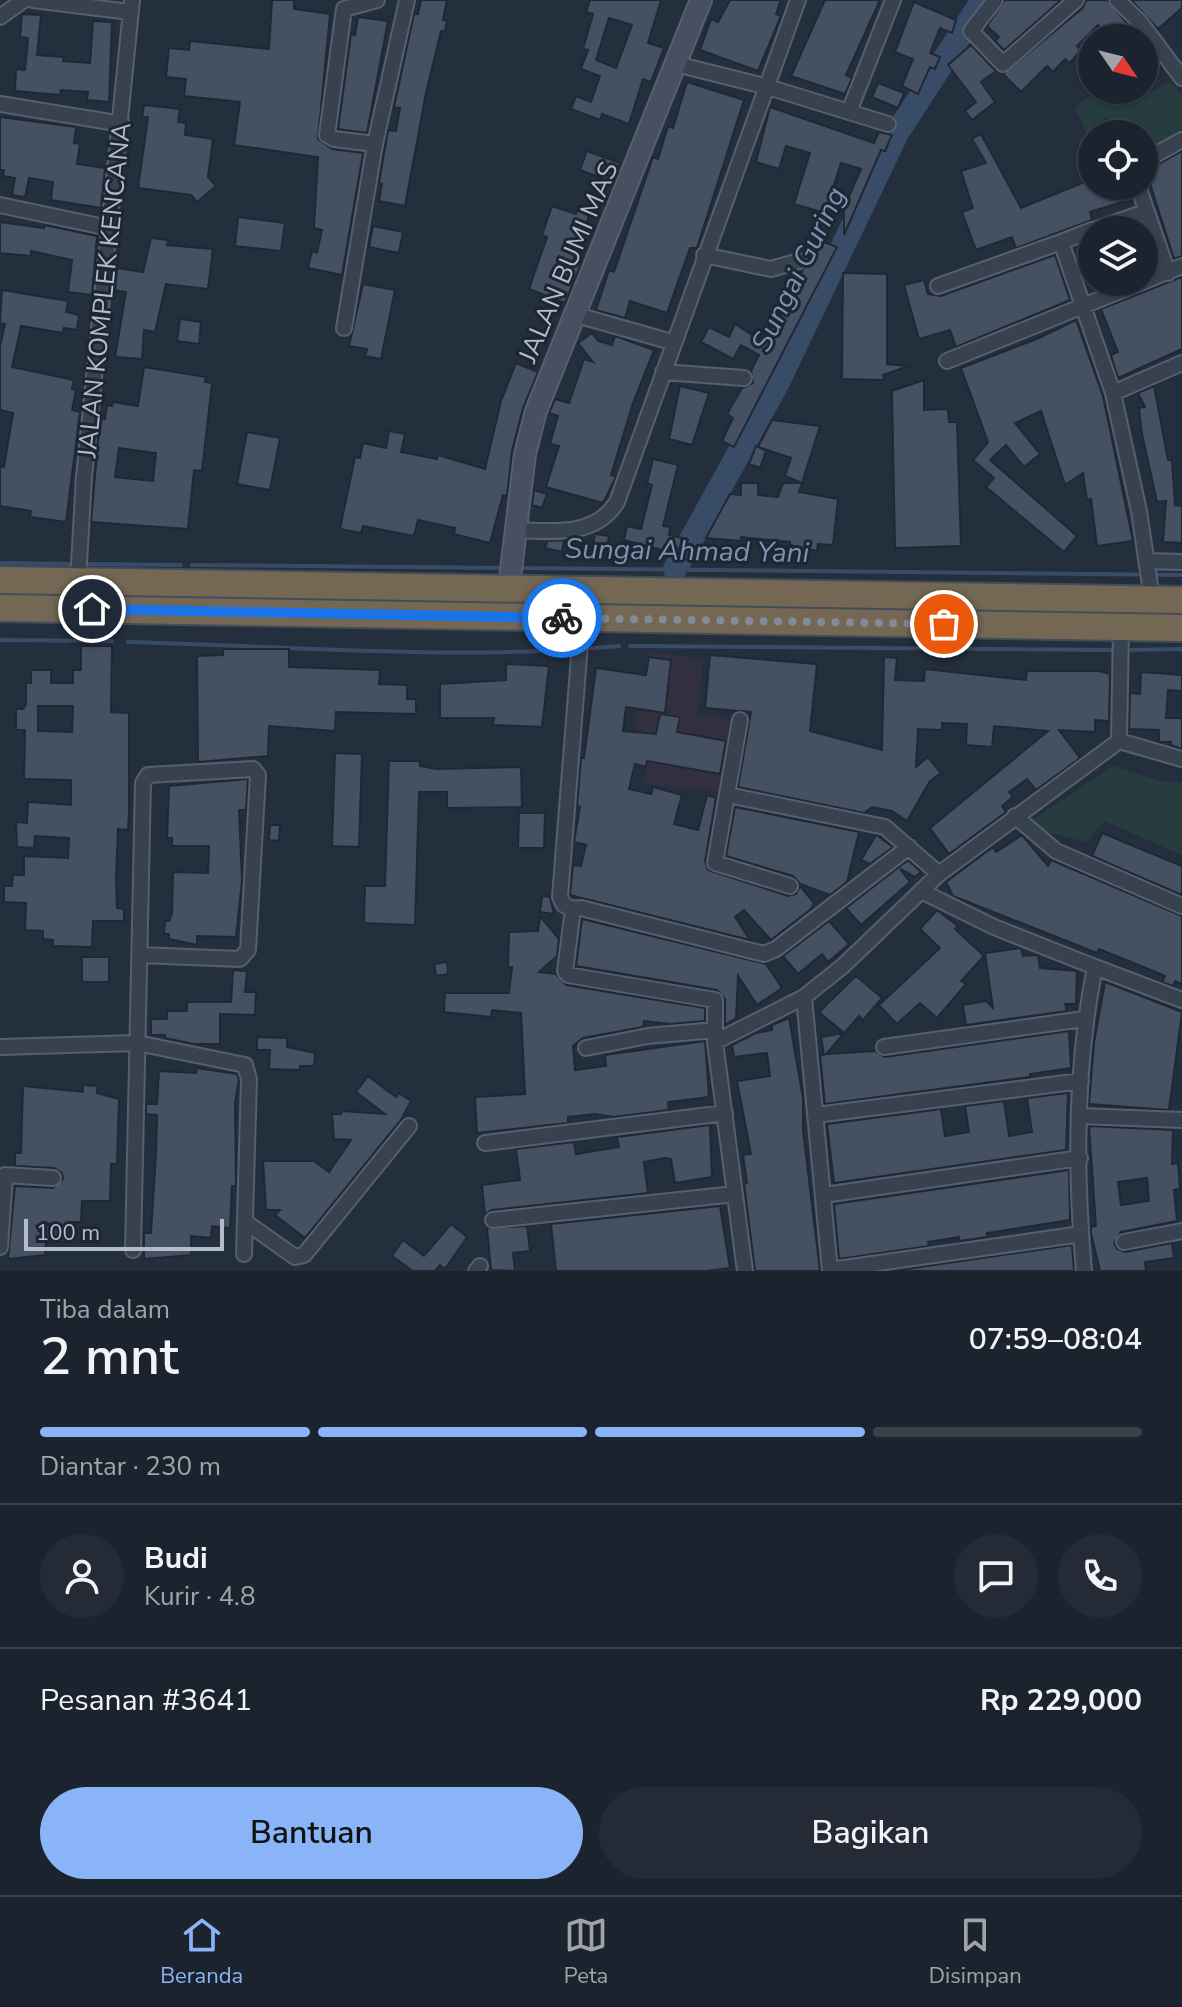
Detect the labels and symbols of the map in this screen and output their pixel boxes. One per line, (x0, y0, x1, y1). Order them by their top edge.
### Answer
north arrow (1078, 24, 1158, 104)
street label: JALAN KOMPLEK KENCANA (69, 121, 140, 460)
street label: JALAN BUMI MAS (510, 156, 627, 369)
water label: Sungai Guring (743, 181, 855, 358)
water label: Sungai Ahmad Yani (565, 530, 810, 572)
pin (58, 575, 126, 643)
courier (522, 578, 602, 658)
pin (910, 590, 978, 658)
scale bar (24, 1215, 224, 1251)

